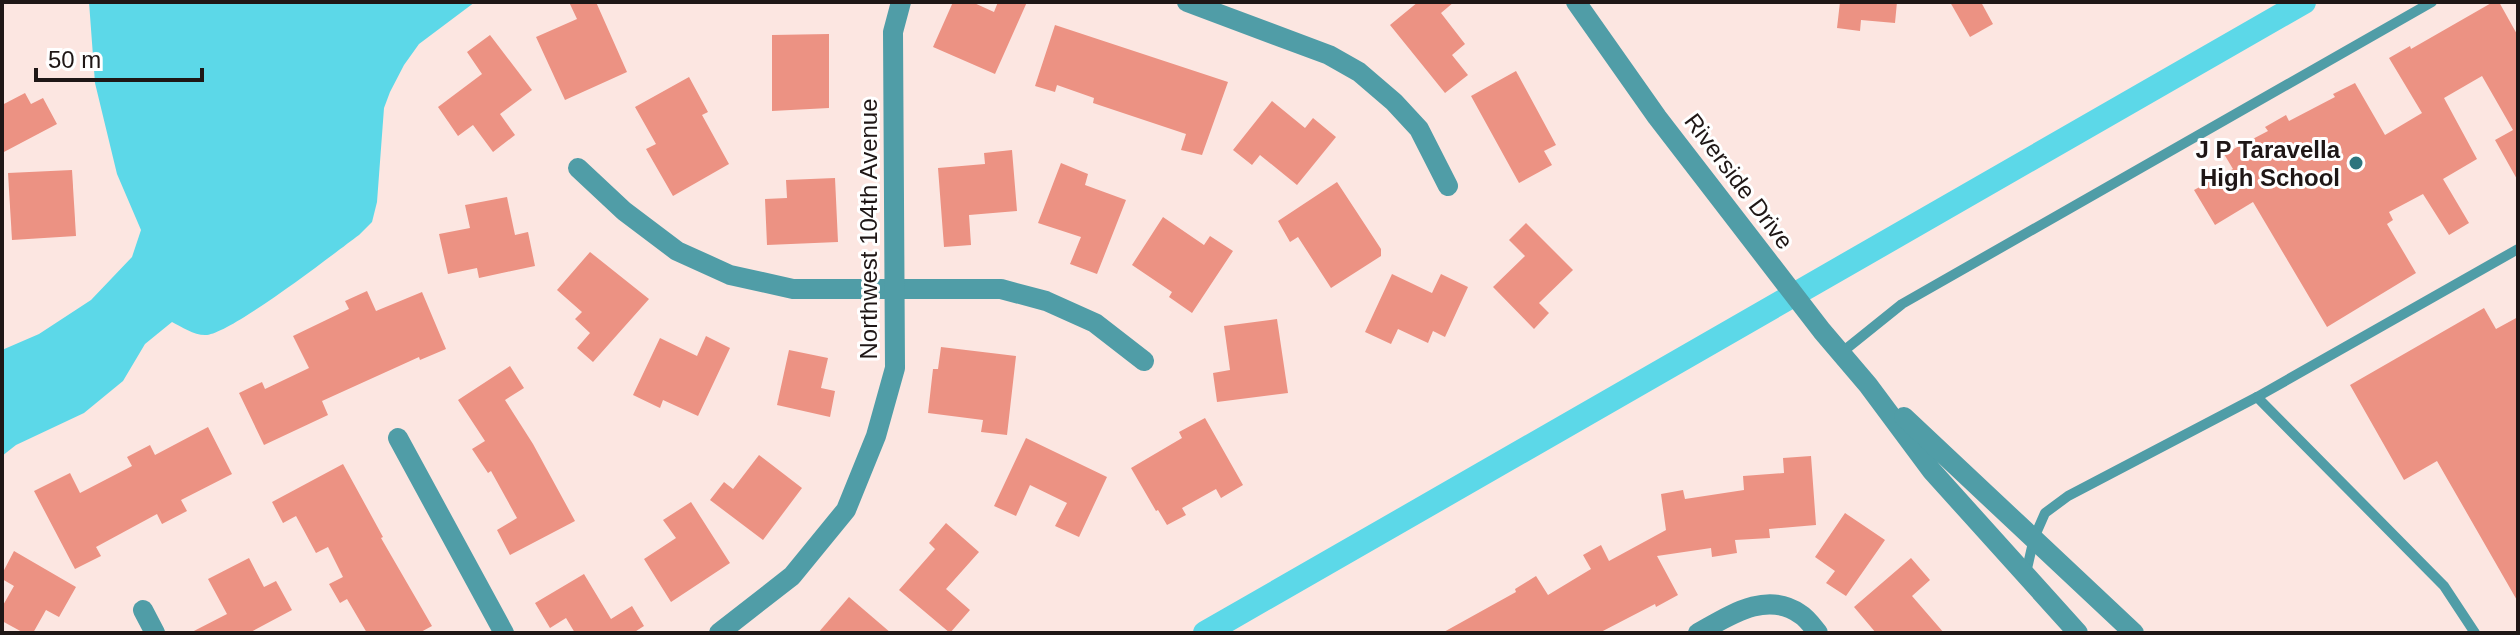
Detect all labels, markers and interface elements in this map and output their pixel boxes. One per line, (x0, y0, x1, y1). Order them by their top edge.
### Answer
scale bar (36, 32, 202, 82)
text: 50 m (48, 46, 101, 73)
street label: Northwest 104th Avenue (855, 98, 882, 360)
street label: Riverside Drive (1679, 108, 1799, 254)
place label: J P Taravella High School (2195, 136, 2341, 191)
marker: J P Taravella High School (2347, 154, 2365, 172)

